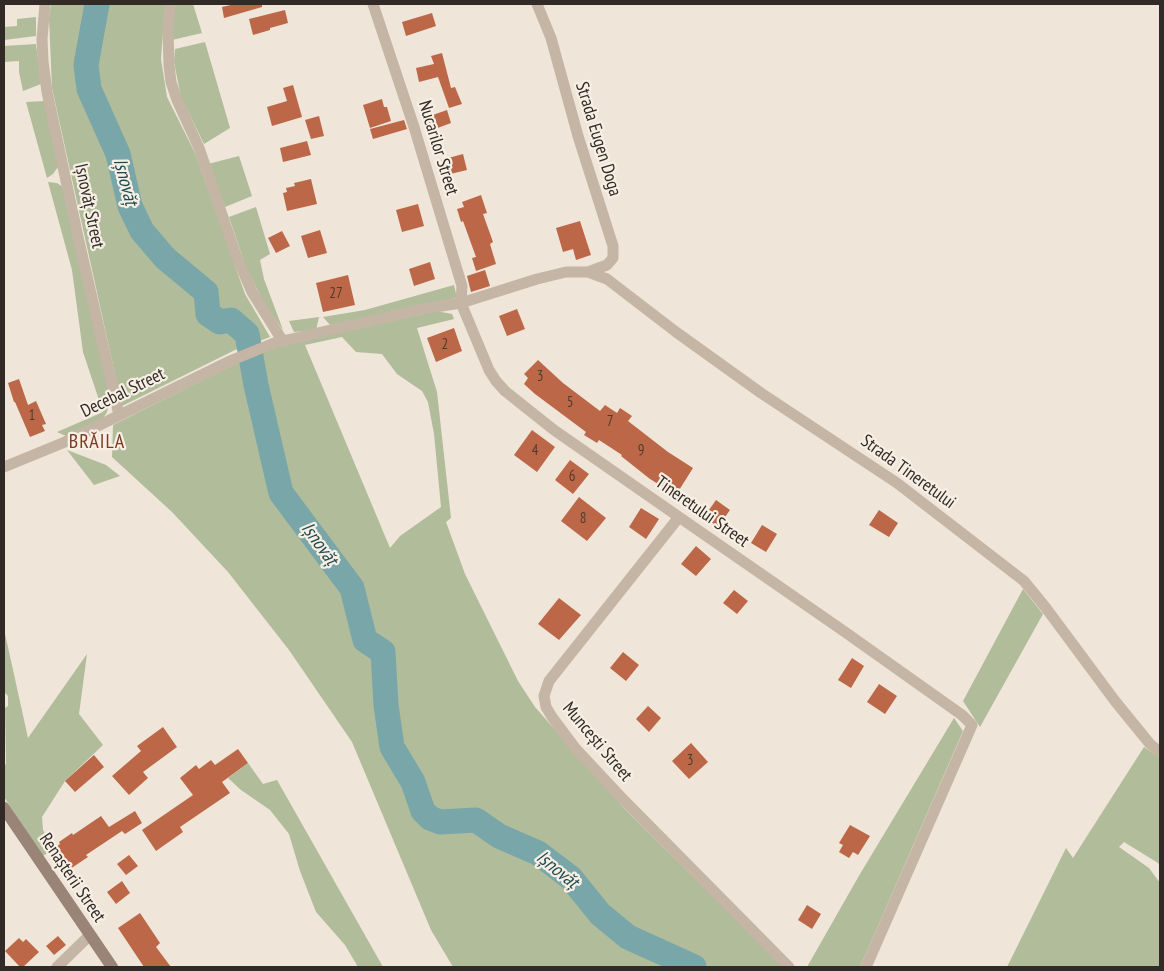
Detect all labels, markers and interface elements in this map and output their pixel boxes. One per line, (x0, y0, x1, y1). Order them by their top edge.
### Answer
street label: Strada Eugen Doga (570, 79, 626, 199)
street label: Nucarilor Street (413, 98, 463, 198)
water label: Ișnovăț (108, 156, 142, 208)
street label: Ișnovăț Street (69, 162, 109, 250)
house number: 27 (329, 285, 343, 303)
house number: 2 (442, 336, 448, 354)
street label: Decebal Street (78, 363, 168, 423)
house number: 3 (537, 368, 543, 386)
house number: 5 (567, 394, 573, 412)
house number: 1 (29, 407, 35, 425)
house number: 7 (607, 413, 613, 431)
district label: BRĂILA (68, 430, 126, 454)
street label: Strada Tineretului (856, 430, 960, 514)
house number: 4 (532, 442, 538, 460)
house number: 9 (638, 442, 644, 460)
house number: 6 (569, 468, 575, 486)
street label: Tineretului Street (651, 472, 753, 552)
house number: 8 (580, 510, 586, 528)
water label: Ișnovăț (296, 518, 342, 570)
street label: Muncești Street (558, 698, 636, 786)
house number: 3 (687, 752, 693, 770)
street label: Renașterii Street (34, 829, 110, 927)
water label: Ișnovăț (531, 846, 583, 894)

